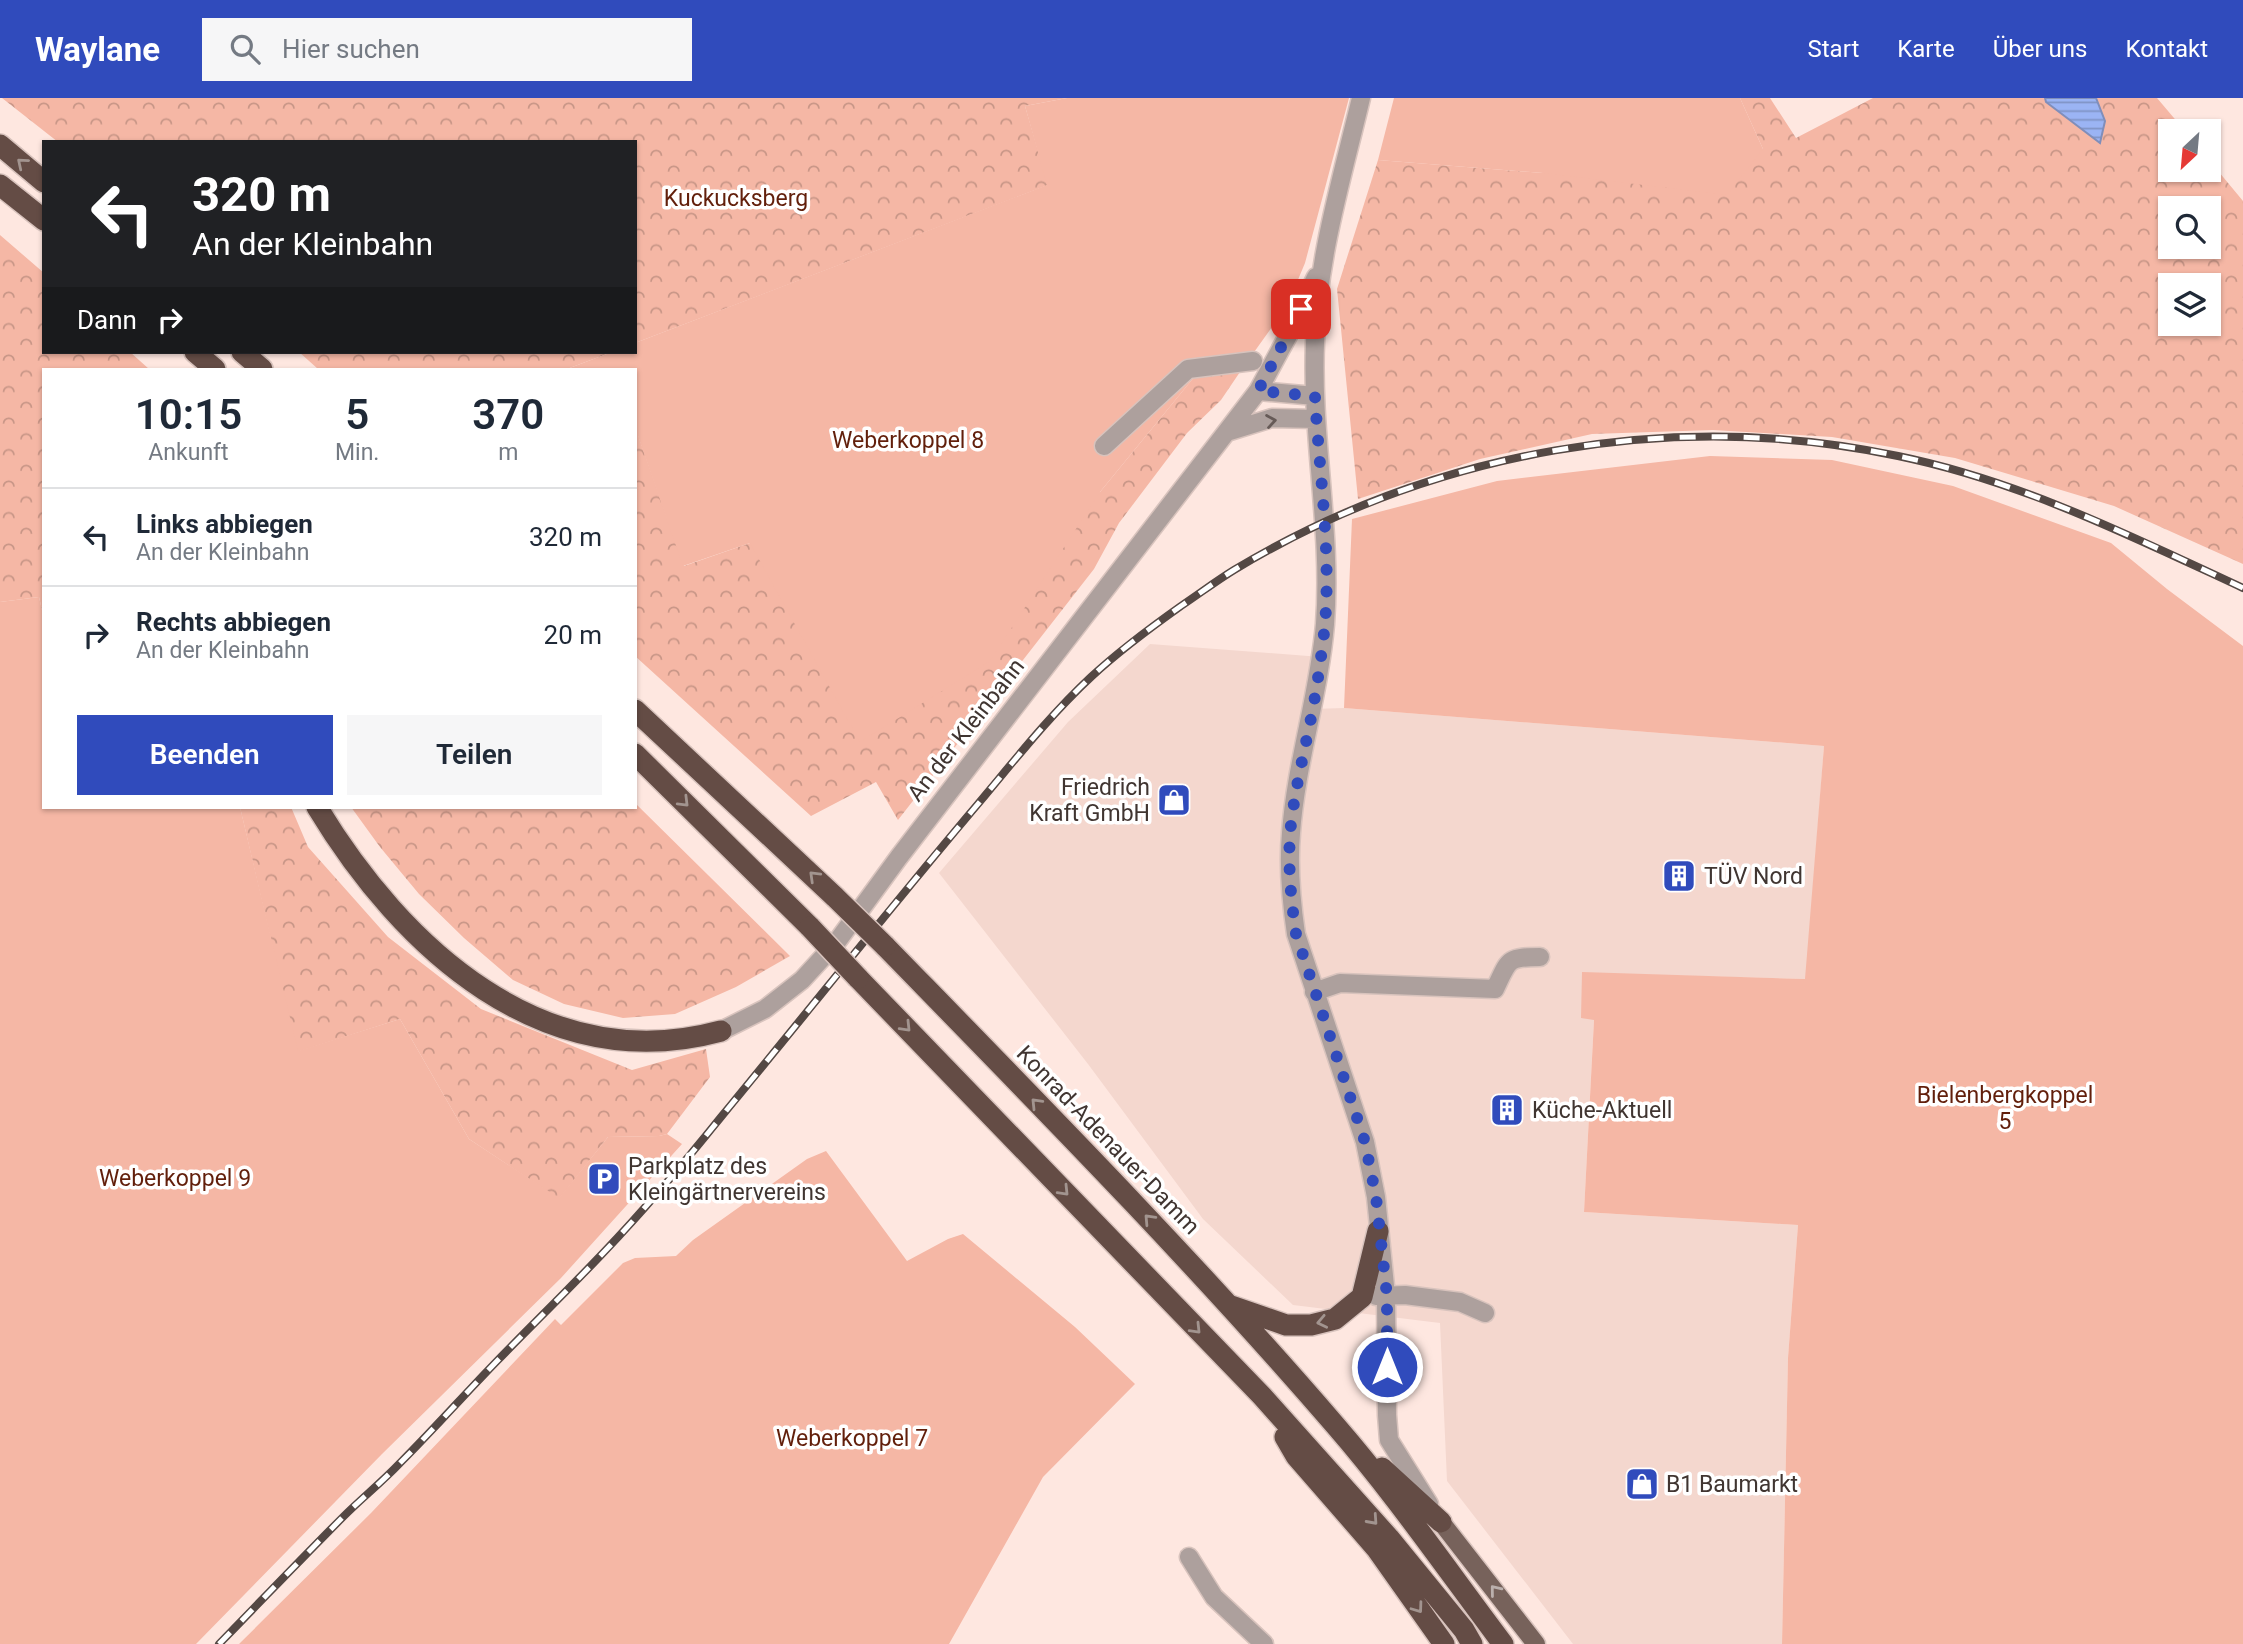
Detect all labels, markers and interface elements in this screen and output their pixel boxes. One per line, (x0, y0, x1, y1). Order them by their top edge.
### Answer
search box (202, 18, 692, 81)
text: Waylane (35, 30, 160, 69)
icon: search (226, 30, 264, 68)
text: Hier suchen (282, 34, 420, 64)
text: Start (1808, 35, 1859, 63)
text: Karte (1897, 35, 1955, 63)
text: Über uns (1993, 35, 2087, 63)
text: Kontakt (2125, 35, 2208, 63)
north arrow (2158, 119, 2221, 182)
map controls (2158, 119, 2221, 336)
one-way arrow (17, 159, 30, 172)
text: 320 m (192, 166, 331, 223)
icon: left (77, 168, 168, 259)
park label: Kuckucksberg (664, 185, 808, 212)
button: search (2158, 196, 2221, 259)
text: An der Kleinbahn (192, 225, 433, 263)
button: layers (2158, 273, 2221, 336)
pin (1271, 279, 1331, 339)
icon: arrive (1282, 290, 1320, 328)
icon: right (151, 301, 189, 339)
text: Dann (77, 305, 137, 335)
text: 10:15 (135, 390, 242, 439)
text: 5 (345, 390, 369, 439)
text: 370 (472, 390, 544, 439)
one-way arrow (1265, 413, 1277, 428)
park label: Weberkoppel 8 (832, 427, 984, 454)
text: Ankunft (148, 439, 229, 466)
text: Min. (335, 439, 379, 466)
text: m (498, 439, 518, 466)
text: Links abbiegen (136, 509, 313, 539)
icon: left (77, 518, 115, 556)
text: 320 m (529, 522, 602, 552)
text: An der Kleinbahn (136, 539, 309, 566)
text: Rechts abbiegen (136, 607, 331, 637)
icon: right (77, 616, 115, 654)
text: 20 m (544, 620, 602, 650)
text: An der Kleinbahn (136, 637, 309, 664)
street label: An der Kleinbahn (902, 653, 1030, 807)
button: Beenden (77, 715, 333, 795)
button: Teilen (347, 715, 602, 795)
place label: Friedrich Kraft GmbH (1029, 774, 1150, 827)
shop icon: Friedrich Kraft GmbH (1155, 781, 1193, 819)
one-way arrow (675, 794, 688, 807)
building icon: TÜV Nord (1660, 857, 1698, 895)
place label: TÜV Nord (1704, 862, 1803, 890)
one-way arrow (809, 871, 822, 884)
one-way arrow (897, 1019, 910, 1032)
street label: Konrad-Adenauer-Damm (1011, 1040, 1205, 1240)
park label: Bielenbergkoppel 5 (1917, 1082, 2093, 1135)
building icon: Küche-Aktuell (1488, 1091, 1526, 1129)
place label: Küche-Aktuell (1532, 1097, 1672, 1124)
one-way arrow (1032, 1098, 1045, 1111)
place label: Parkplatz des Kleingärtnervereins (628, 1153, 826, 1206)
parking icon: Parkplatz des Kleingärtnervereins (585, 1160, 623, 1198)
park label: Weberkoppel 9 (99, 1165, 251, 1192)
one-way arrow (1055, 1183, 1068, 1196)
one-way arrow (1145, 1214, 1158, 1227)
one-way arrow (1316, 1314, 1328, 1329)
one-way arrow (1188, 1321, 1201, 1334)
position arrow (1350, 1330, 1424, 1404)
park label: Weberkoppel 7 (776, 1425, 928, 1452)
shop icon: B1 Baumarkt (1623, 1465, 1661, 1503)
place label: B1 Baumarkt (1666, 1471, 1798, 1498)
one-way arrow (1364, 1512, 1377, 1525)
one-way arrow (1491, 1585, 1503, 1598)
one-way arrow (1410, 1600, 1423, 1613)

